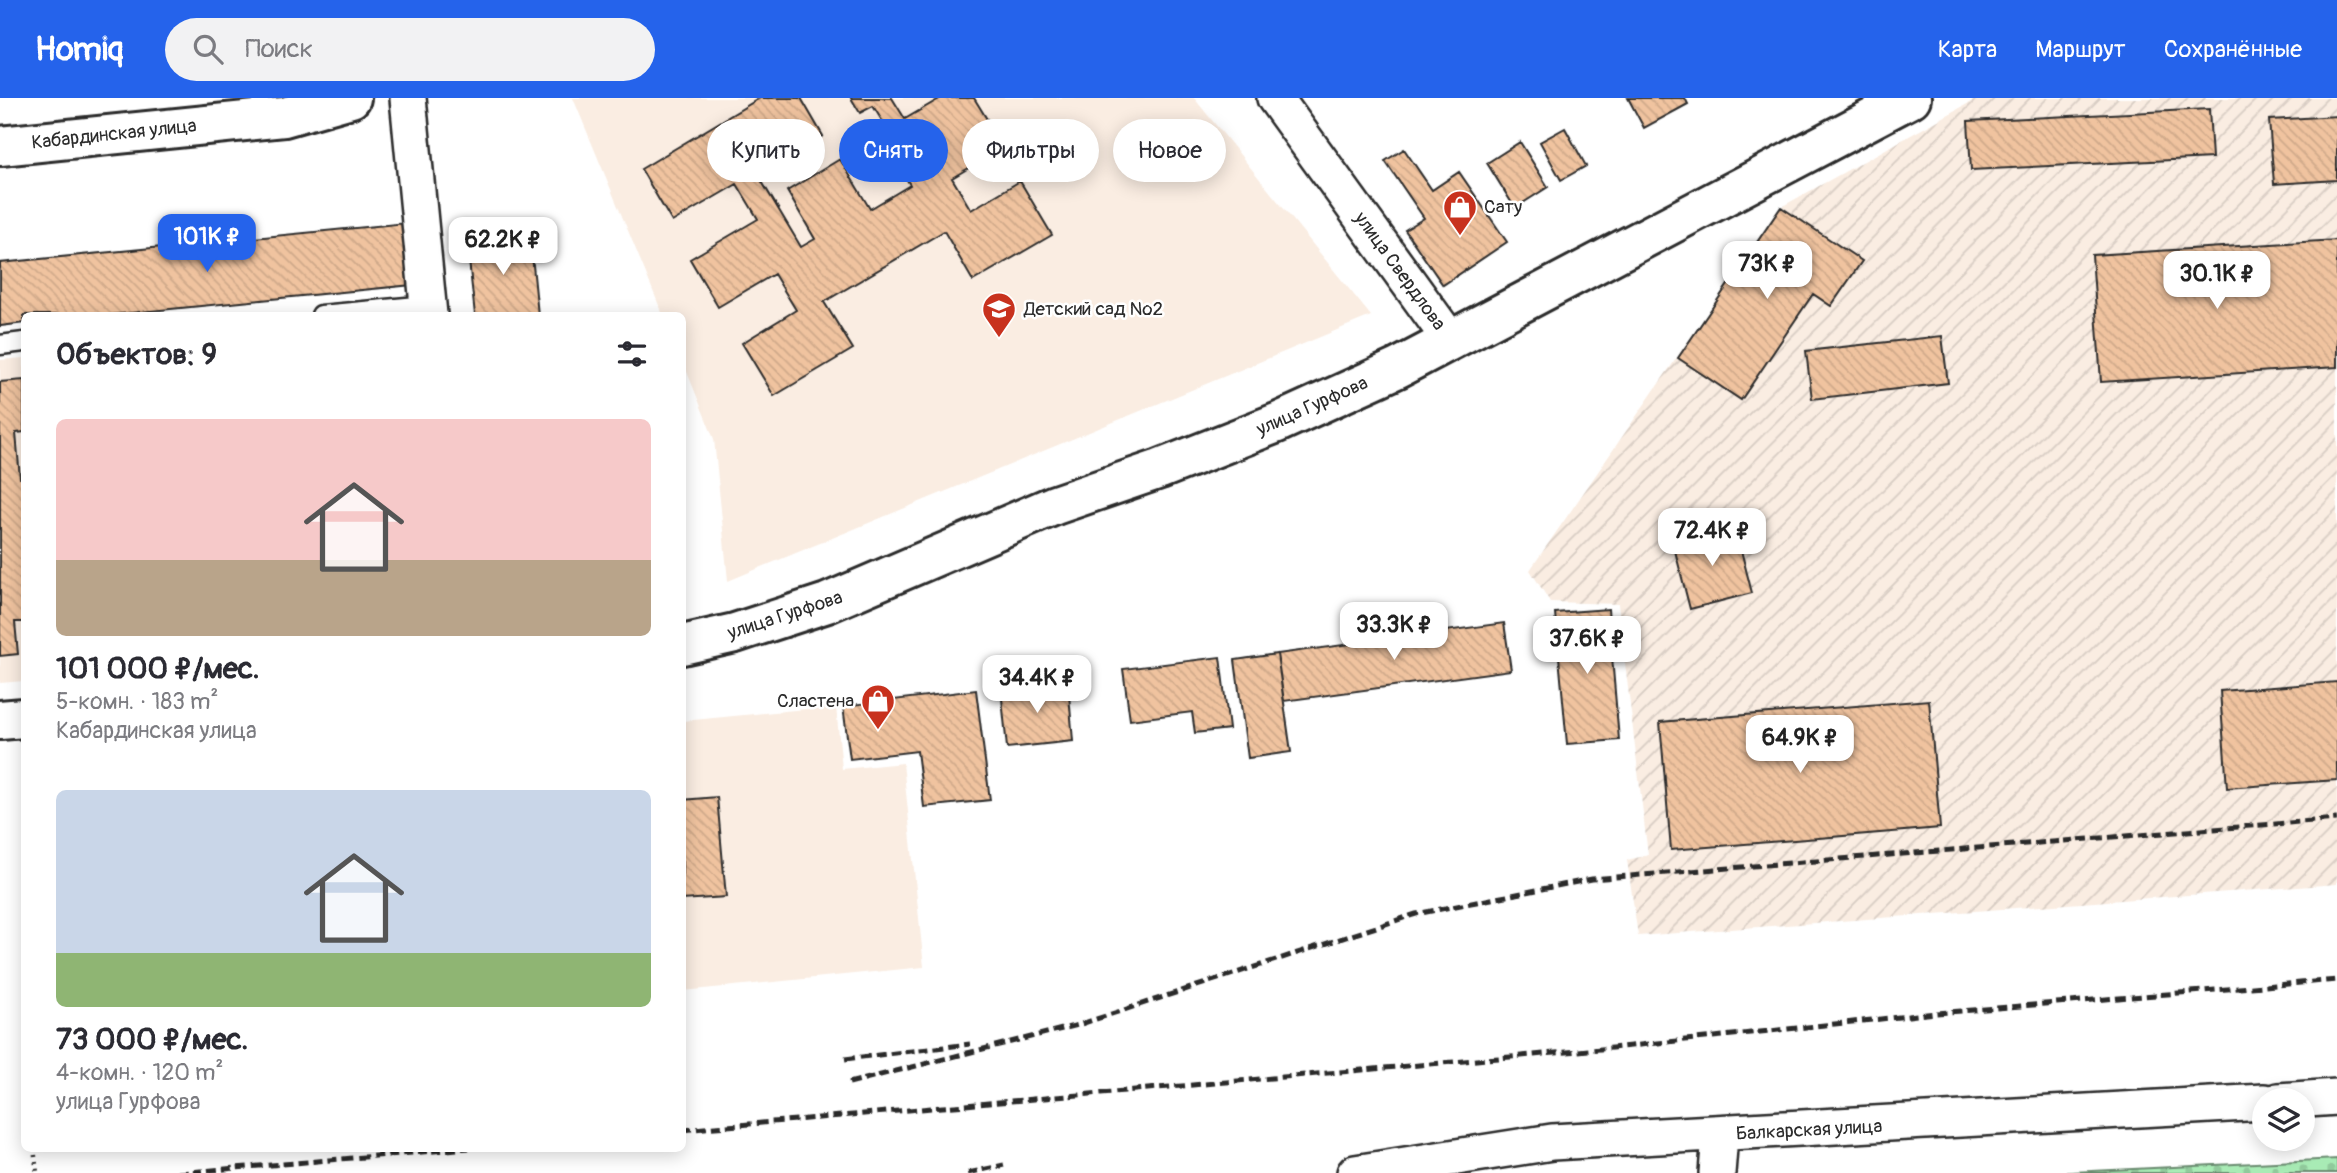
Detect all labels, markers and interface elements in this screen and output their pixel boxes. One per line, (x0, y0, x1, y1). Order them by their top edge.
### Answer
search box (165, 18, 655, 81)
text: Homiq (35, 29, 123, 70)
icon: search (189, 30, 227, 68)
text: Поиск (245, 33, 313, 65)
text: Карта (1938, 35, 1997, 64)
text: Маршрут (2035, 35, 2126, 64)
text: Сохранённые (2164, 35, 2302, 64)
street label: Кабардинская улица (30, 113, 198, 155)
chip: Купить (707, 119, 825, 182)
chip: Снять (839, 119, 948, 182)
chip: Фильтры (962, 119, 1099, 182)
chip: Новое (1113, 119, 1226, 182)
shop icon: Сату (1441, 188, 1479, 237)
place label: Сату (1484, 195, 1522, 219)
street label: улица Свердлова (1348, 206, 1451, 335)
pin: 101K ₽ (150, 214, 264, 274)
pin: 62.2K ₽ (438, 218, 568, 277)
text: 101K ₽ (174, 222, 240, 251)
text: 62.2K ₽ (465, 225, 541, 254)
pin: 73K ₽ (1718, 242, 1816, 301)
text: 73K ₽ (1738, 249, 1796, 278)
pin: 30.1K ₽ (2152, 252, 2282, 311)
text: 30.1K ₽ (2179, 259, 2255, 288)
school or university icon: Детский сад №2 (980, 290, 1018, 339)
place label: Детский сад №2 (1023, 297, 1163, 321)
icon: filters (613, 335, 651, 373)
text: Объектов: 9 (56, 336, 217, 373)
street label: улица Гурфова (1252, 371, 1372, 442)
icon: home (291, 464, 417, 590)
pin: 72.4K ₽ (1647, 508, 1777, 568)
text: 72.4K ₽ (1674, 516, 1750, 545)
street label: улица Гурфова (724, 585, 846, 645)
pin: 33.3K ₽ (1329, 602, 1459, 662)
text: 33.3K ₽ (1356, 610, 1432, 639)
pin: 37.6K ₽ (1522, 616, 1652, 676)
text: 37.6K ₽ (1549, 624, 1625, 653)
text: 101 000 ₽/мес. (56, 650, 260, 687)
pin: 34.4K ₽ (972, 656, 1102, 715)
text: 34.4K ₽ (998, 663, 1076, 692)
shop icon: Сластена (859, 682, 897, 731)
text: 5-комн. · 183 m² (56, 687, 218, 716)
place label: Сластена (777, 689, 854, 713)
text: Кабардинская улица (56, 716, 257, 745)
pin: 64.9K ₽ (1735, 716, 1865, 775)
text: 64.9K ₽ (1762, 723, 1838, 752)
icon: home (291, 835, 417, 961)
text: 73 000 ₽/мес. (56, 1021, 248, 1058)
text: 4-комн. · 120 m² (56, 1058, 223, 1087)
text: улица Гурфова (56, 1087, 201, 1116)
map controls (2252, 1088, 2315, 1151)
button: layers (2252, 1088, 2315, 1151)
street label: Балкарская улица (1735, 1114, 1883, 1146)

